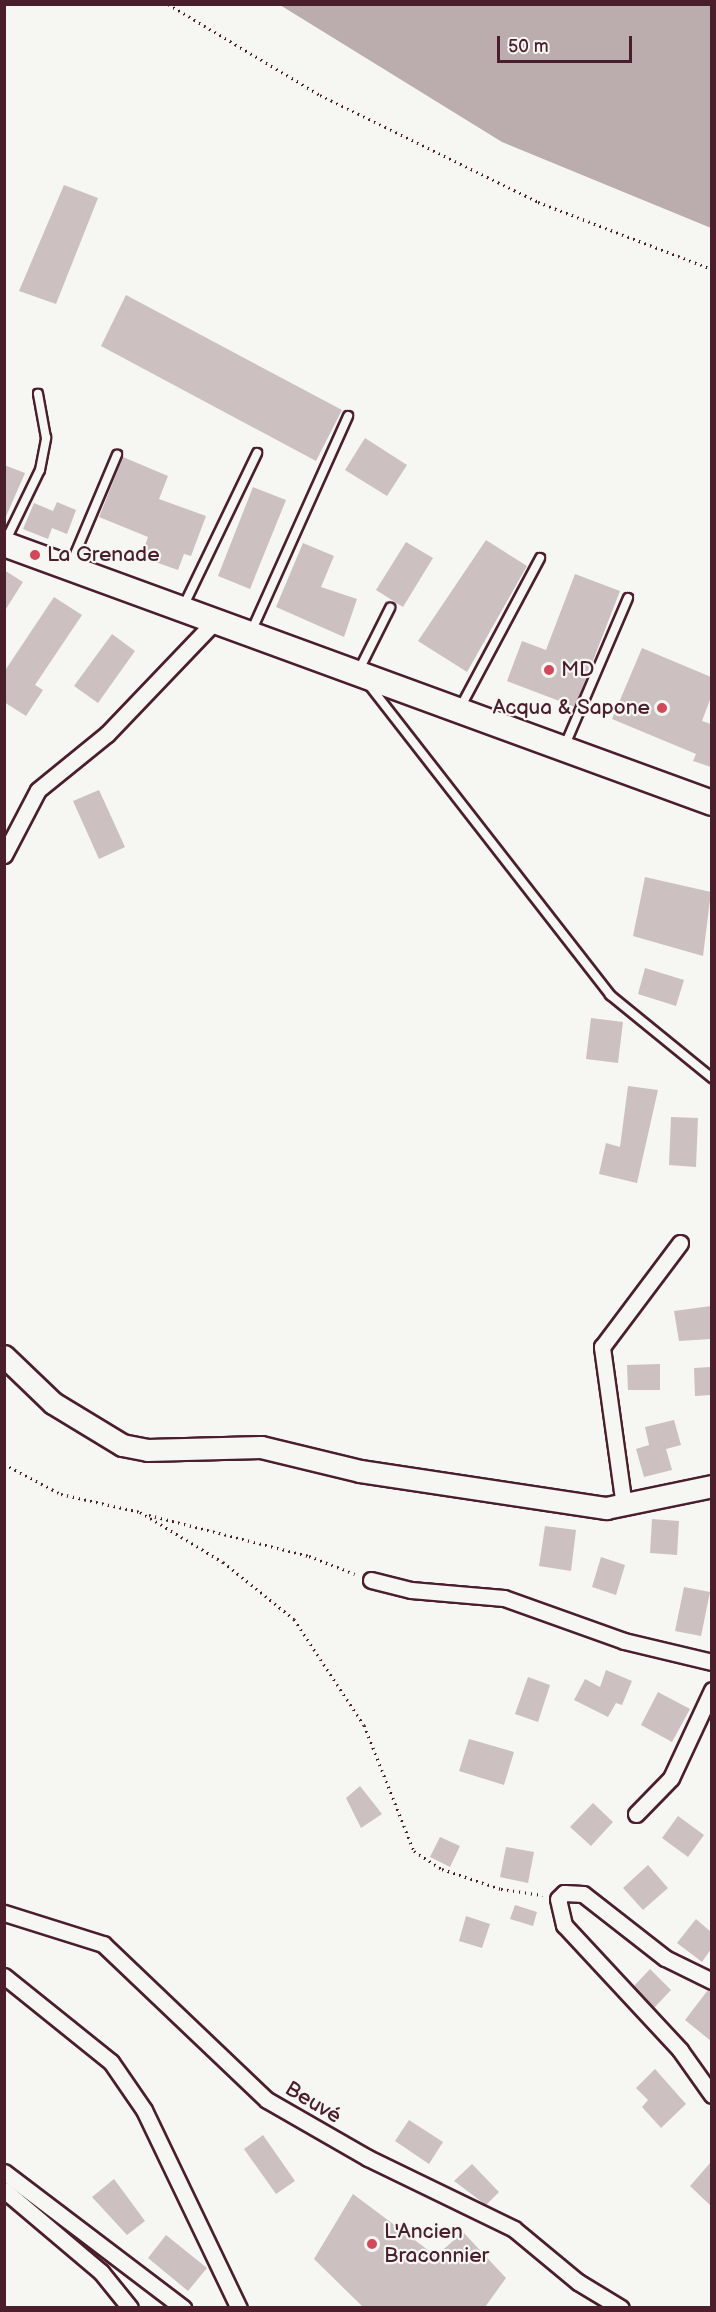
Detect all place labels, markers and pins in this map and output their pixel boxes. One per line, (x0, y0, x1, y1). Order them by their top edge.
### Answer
place label: La Grenade (47, 542, 160, 568)
marker: La Grenade (28, 548, 42, 562)
place label: MD (561, 657, 594, 683)
marker: MD (542, 663, 556, 677)
place label: Acqua & Sapone (492, 695, 650, 721)
marker: Acqua & Sapone (655, 701, 669, 715)
place label: L'Ancien Braconnier (384, 2219, 489, 2269)
marker: L'Ancien Braconnier (365, 2237, 379, 2251)

